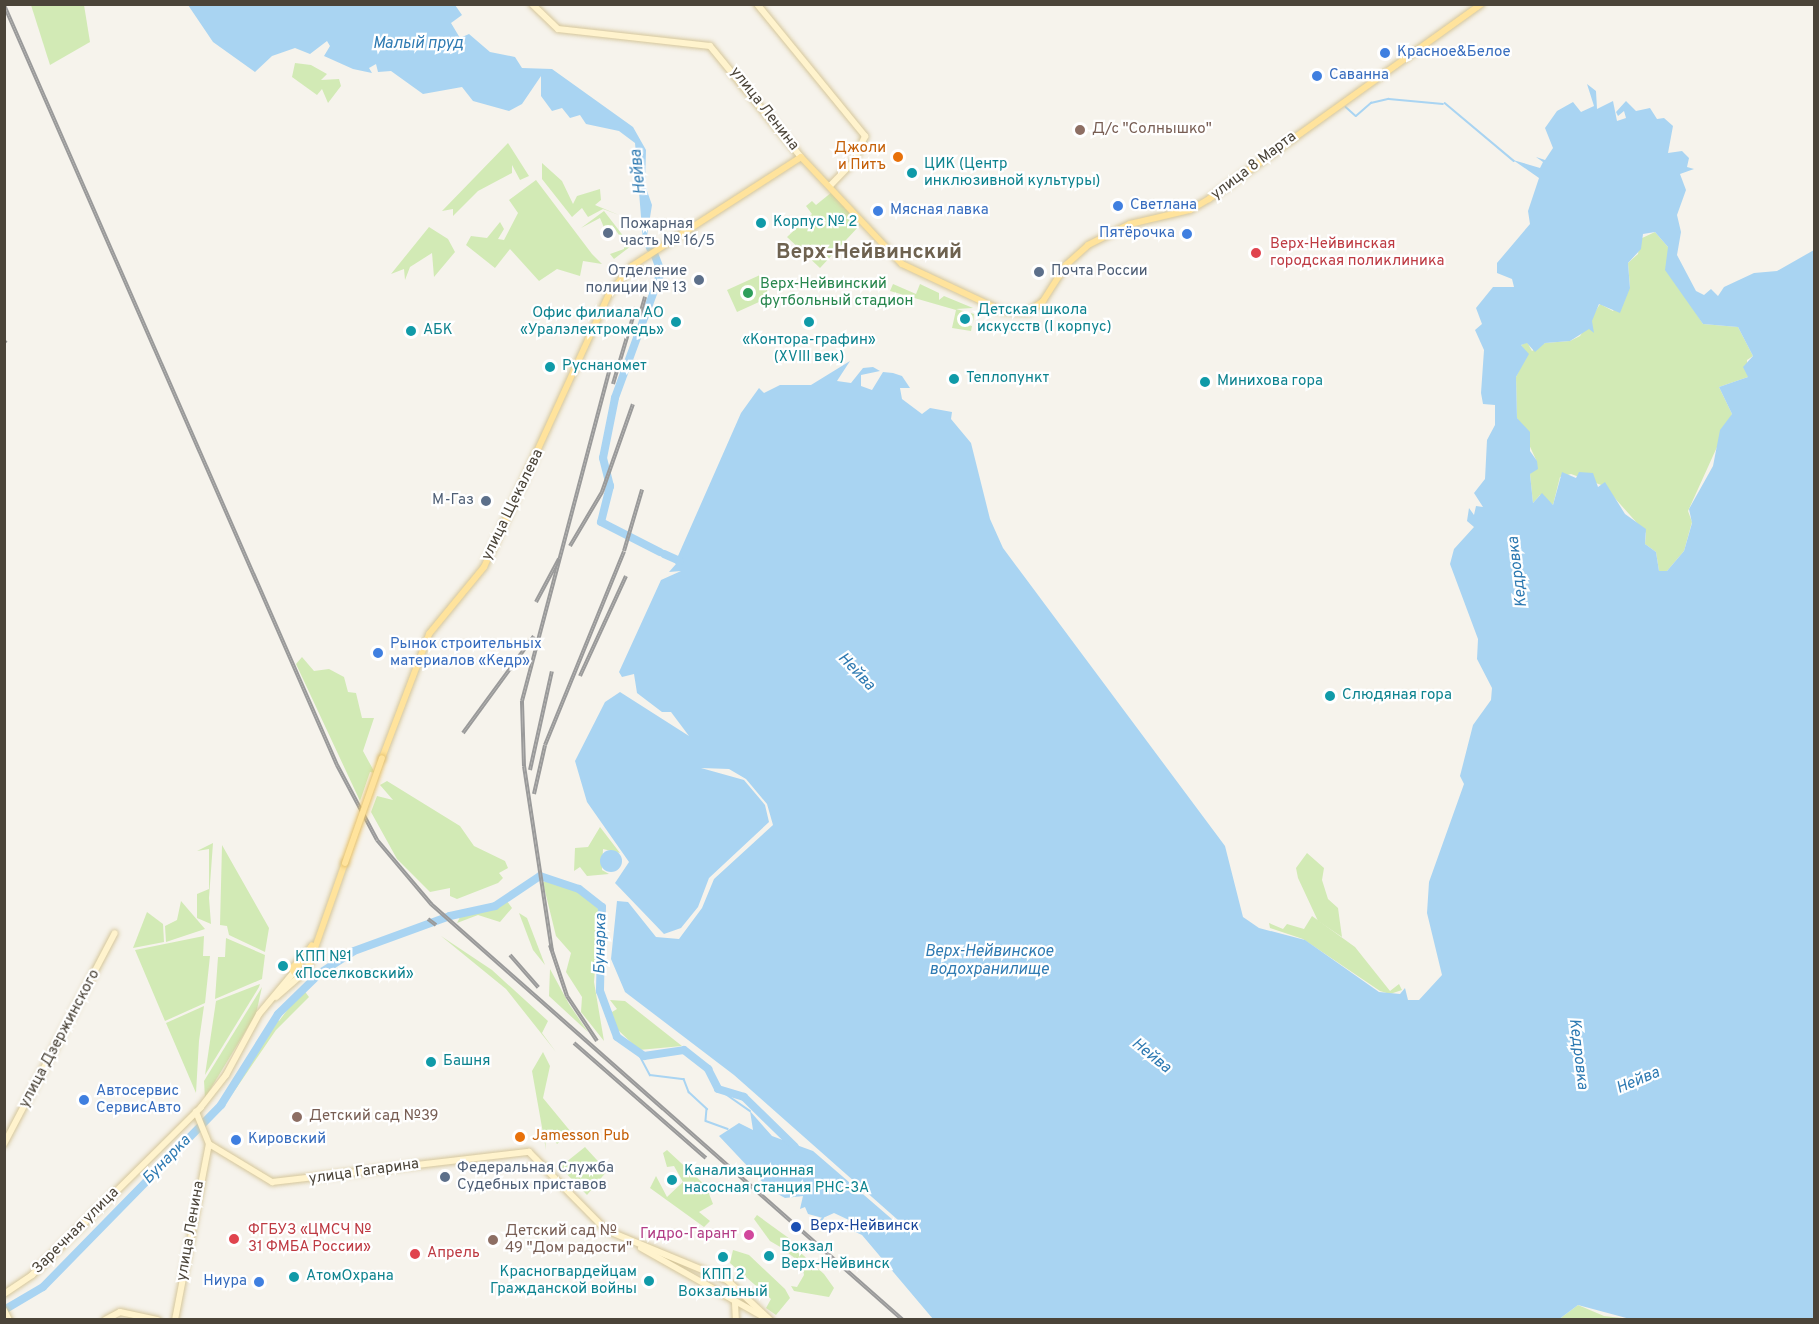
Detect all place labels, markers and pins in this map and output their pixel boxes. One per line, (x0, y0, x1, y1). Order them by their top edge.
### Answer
place label: Красное&Белое (1397, 44, 1511, 62)
marker: Красное&Белое (1378, 46, 1392, 60)
place label: Саванна (1329, 67, 1389, 85)
marker: Саванна (1310, 69, 1324, 83)
place label: Д/с "Солнышко" (1092, 121, 1212, 139)
marker: Д/с "Солнышко" (1073, 123, 1087, 137)
place label: Джоли и Питъ (834, 139, 886, 174)
marker: Джоли и Питъ (891, 150, 905, 164)
place label: ЦИК (Центр инклюзивной культуры) (924, 155, 1100, 190)
marker: ЦИК (Центр инклюзивной культуры) (905, 166, 919, 180)
place label: Светлана (1130, 197, 1197, 215)
marker: Светлана (1111, 199, 1125, 213)
place label: Мясная лавка (890, 202, 989, 220)
marker: Мясная лавка (871, 204, 885, 218)
place label: Корпус № 2 (773, 214, 857, 232)
place label: Пожарная часть № 16/5 (620, 215, 715, 250)
marker: Корпус № 2 (754, 216, 768, 230)
place label: Пятёрочка (1099, 225, 1175, 243)
marker: Пожарная часть № 16/5 (601, 226, 615, 240)
marker: Пятёрочка (1180, 227, 1194, 241)
place label: Верх-Нейвинская городская поликлиника (1270, 235, 1444, 270)
marker: Верх-Нейвинская городская поликлиника (1247, 244, 1265, 262)
place label: Отделение полиции № 13 (585, 262, 687, 297)
place label: Почта России (1051, 263, 1148, 281)
marker: Почта России (1032, 265, 1046, 279)
marker: Отделение полиции № 13 (692, 273, 706, 287)
place label: Верх-Нейвинский футбольный стадион (760, 275, 913, 310)
marker: Верх-Нейвинский футбольный стадион (741, 286, 755, 300)
place label: Детская школа искусств (I корпус) (977, 301, 1112, 336)
place label: Офис филиала АО «Уралэлектромедь» (520, 304, 664, 339)
marker: Детская школа искусств (I корпус) (958, 312, 972, 326)
marker: Офис филиала АО «Уралэлектромедь» (669, 315, 683, 329)
marker: «Контора-графин» (XVIII век) (802, 315, 816, 329)
place label: АБК (423, 322, 453, 340)
marker: АБК (404, 324, 418, 338)
place label: «Контора-графин» (XVIII век) (742, 331, 876, 366)
place label: Руснаномет (562, 358, 647, 376)
marker: Руснаномет (543, 360, 557, 374)
place label: Теплопункт (966, 370, 1049, 388)
marker: Теплопункт (947, 372, 961, 386)
place label: Минихова гора (1217, 373, 1323, 391)
marker: Минихова гора (1198, 375, 1212, 389)
place label: М-Газ (432, 492, 474, 510)
marker: М-Газ (479, 494, 493, 508)
place label: Рынок строительных материалов «Кедр» (390, 635, 542, 670)
marker: Рынок строительных материалов «Кедр» (371, 646, 385, 660)
place label: Слюдяная гора (1342, 687, 1452, 705)
marker: Слюдяная гора (1323, 689, 1337, 703)
place label: КПП №1 «Поселковский» (295, 948, 414, 983)
marker: КПП №1 «Поселковский» (276, 959, 290, 973)
place label: Башня (443, 1053, 490, 1071)
marker: Башня (424, 1055, 438, 1069)
place label: Автосервис СервисАвто (96, 1082, 181, 1117)
marker: Автосервис СервисАвто (77, 1093, 91, 1107)
place label: Детский сад №39 (309, 1108, 439, 1126)
marker: Детский сад №39 (290, 1110, 304, 1124)
place label: Jamesson Pub (532, 1128, 629, 1146)
marker: Jamesson Pub (513, 1130, 527, 1144)
place label: Кировский (248, 1131, 326, 1149)
marker: Кировский (229, 1133, 243, 1147)
place label: Федеральная Служба Судебных приставов (457, 1159, 614, 1194)
place label: Канализационная насосная станция РНС-3А (684, 1162, 869, 1197)
marker: Федеральная Служба Судебных приставов (438, 1170, 452, 1184)
marker: Канализационная насосная станция РНС-3А (665, 1173, 679, 1187)
marker: Верх-Нейвинск (787, 1218, 805, 1236)
place label: Верх-Нейвинск (810, 1218, 919, 1236)
place label: ФГБУЗ «ЦМСЧ № 31 ФМБА России» (248, 1221, 372, 1256)
place label: Детский сад № 49 "Дом радости" (505, 1222, 632, 1257)
place label: Гидро-Гарант (640, 1226, 737, 1244)
marker: Гидро-Гарант (742, 1228, 756, 1242)
marker: ФГБУЗ «ЦМСЧ № 31 ФМБА России» (225, 1230, 243, 1248)
marker: Детский сад № 49 "Дом радости" (486, 1233, 500, 1247)
place label: Вокзал Верх-Нейвинск (781, 1238, 890, 1273)
place label: Апрель (427, 1245, 480, 1263)
marker: Апрель (408, 1247, 422, 1261)
marker: Вокзал Верх-Нейвинск (762, 1249, 776, 1263)
marker: КПП 2 Вокзальный (716, 1250, 730, 1264)
place label: Красногвардейцам Гражданской войны (490, 1263, 637, 1298)
place label: КПП 2 Вокзальный (678, 1266, 768, 1301)
place label: АтомОхрана (306, 1268, 394, 1286)
marker: АтомОхрана (287, 1270, 301, 1284)
place label: Ниура (203, 1273, 247, 1291)
marker: Красногвардейцам Гражданской войны (642, 1274, 656, 1288)
marker: Ниура (252, 1275, 266, 1289)

